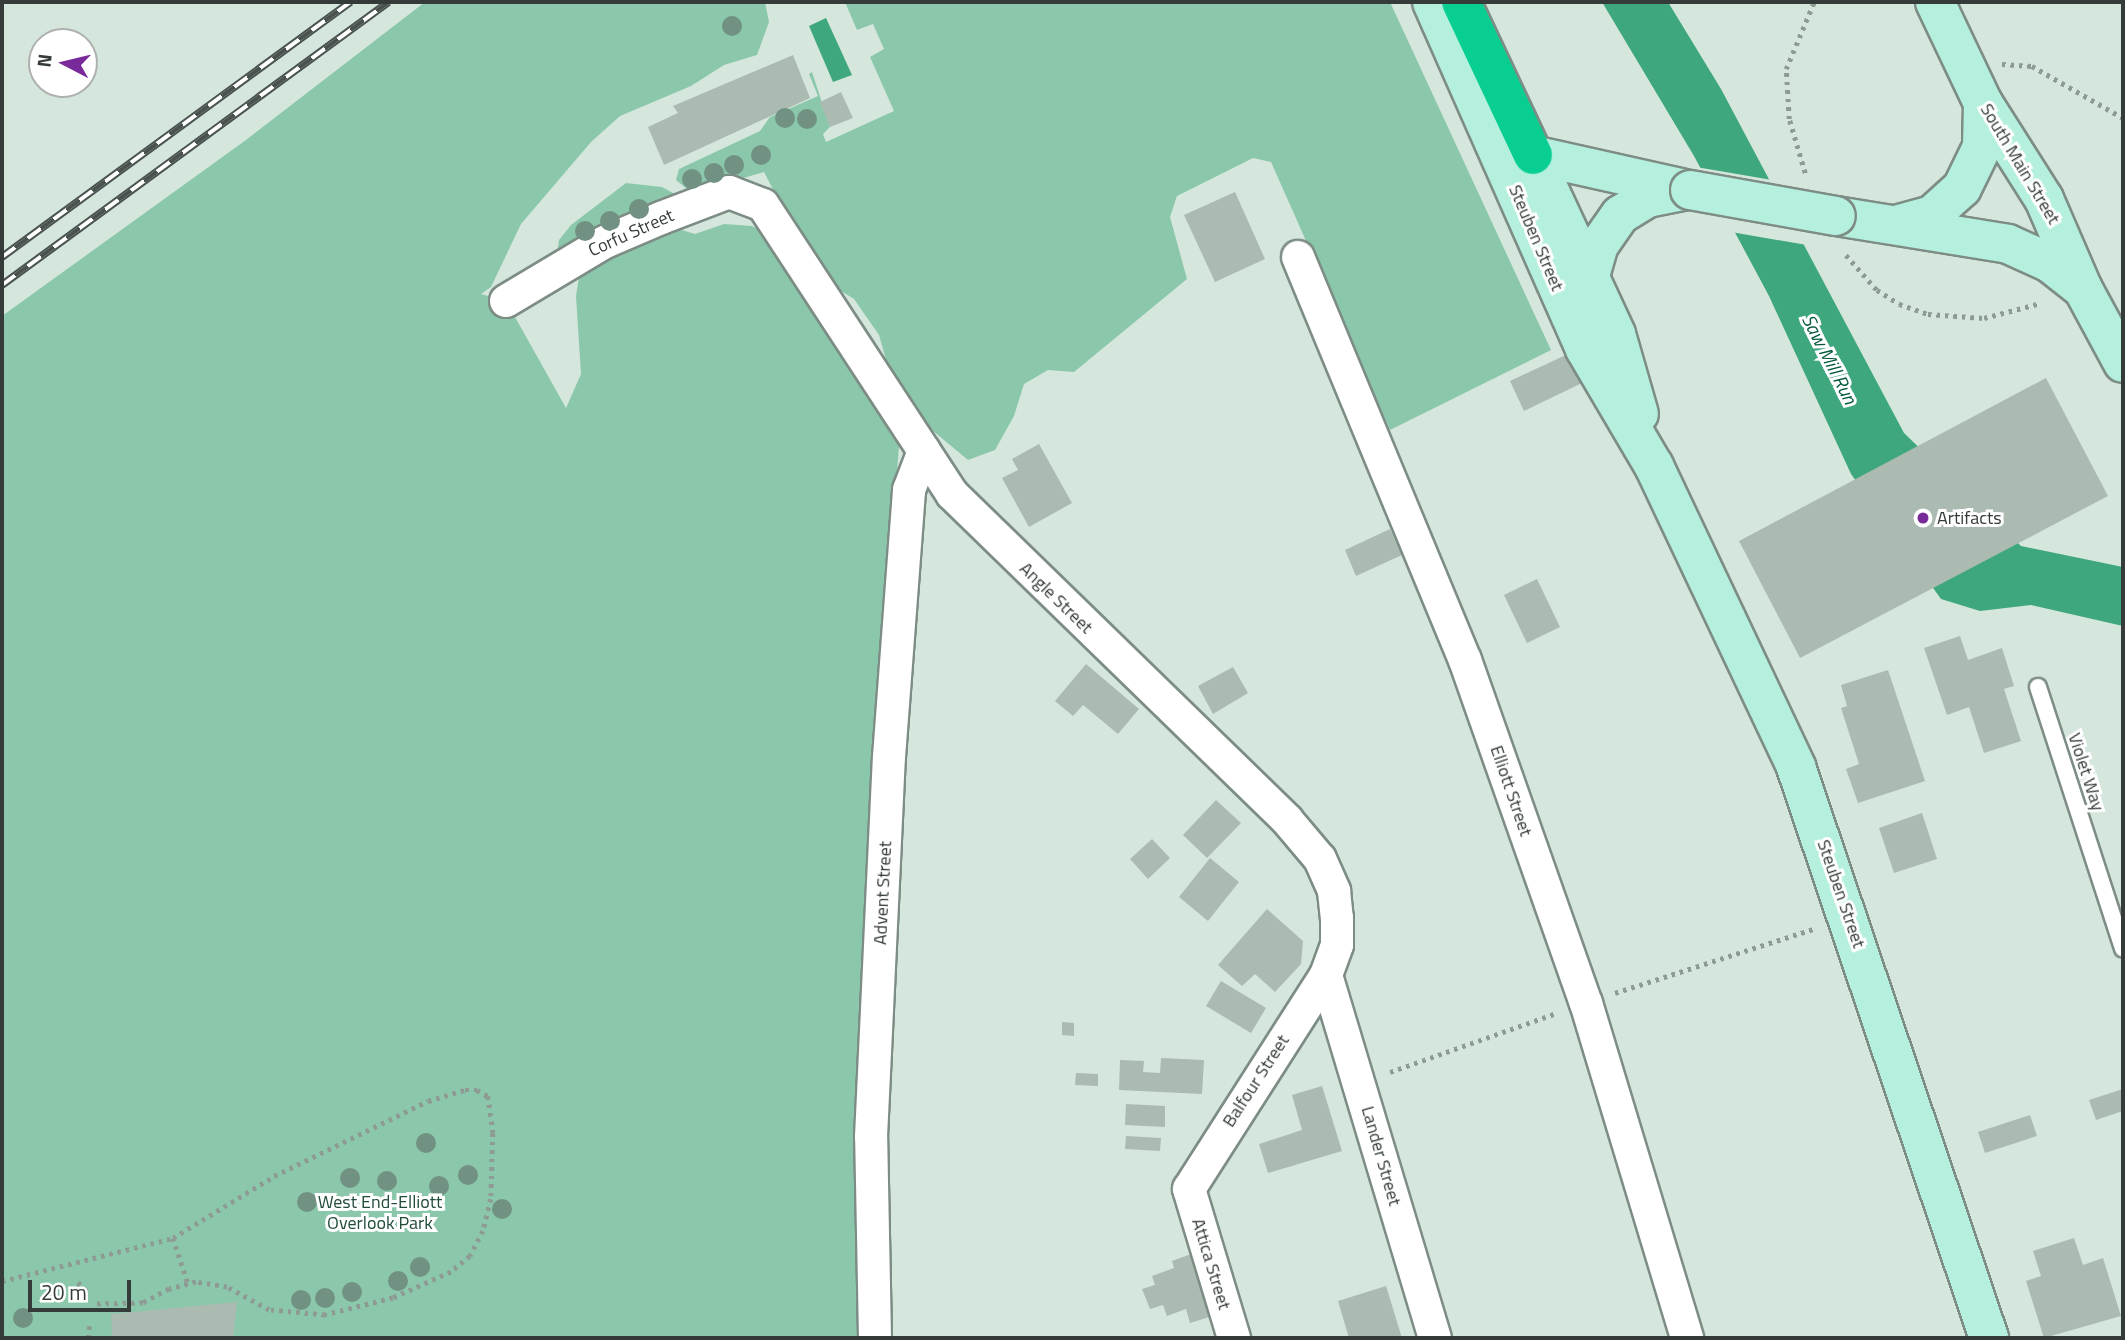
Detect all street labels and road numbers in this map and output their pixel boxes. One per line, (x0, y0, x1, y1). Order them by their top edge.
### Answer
street label: South Main Street (1975, 100, 2065, 228)
street label: Steuben Street (1504, 182, 1568, 294)
street label: Corfu Street (585, 205, 677, 261)
street label: Angle Street (1015, 558, 1097, 638)
street label: Violet Way (2063, 730, 2109, 814)
street label: Elliott Street (1485, 743, 1537, 839)
street label: Steuben Street (1812, 837, 1870, 951)
street label: Advent Street (869, 840, 897, 946)
street label: Balfour Street (1218, 1031, 1294, 1131)
street label: Lander Street (1356, 1104, 1406, 1208)
street label: Attica Street (1187, 1216, 1235, 1312)

